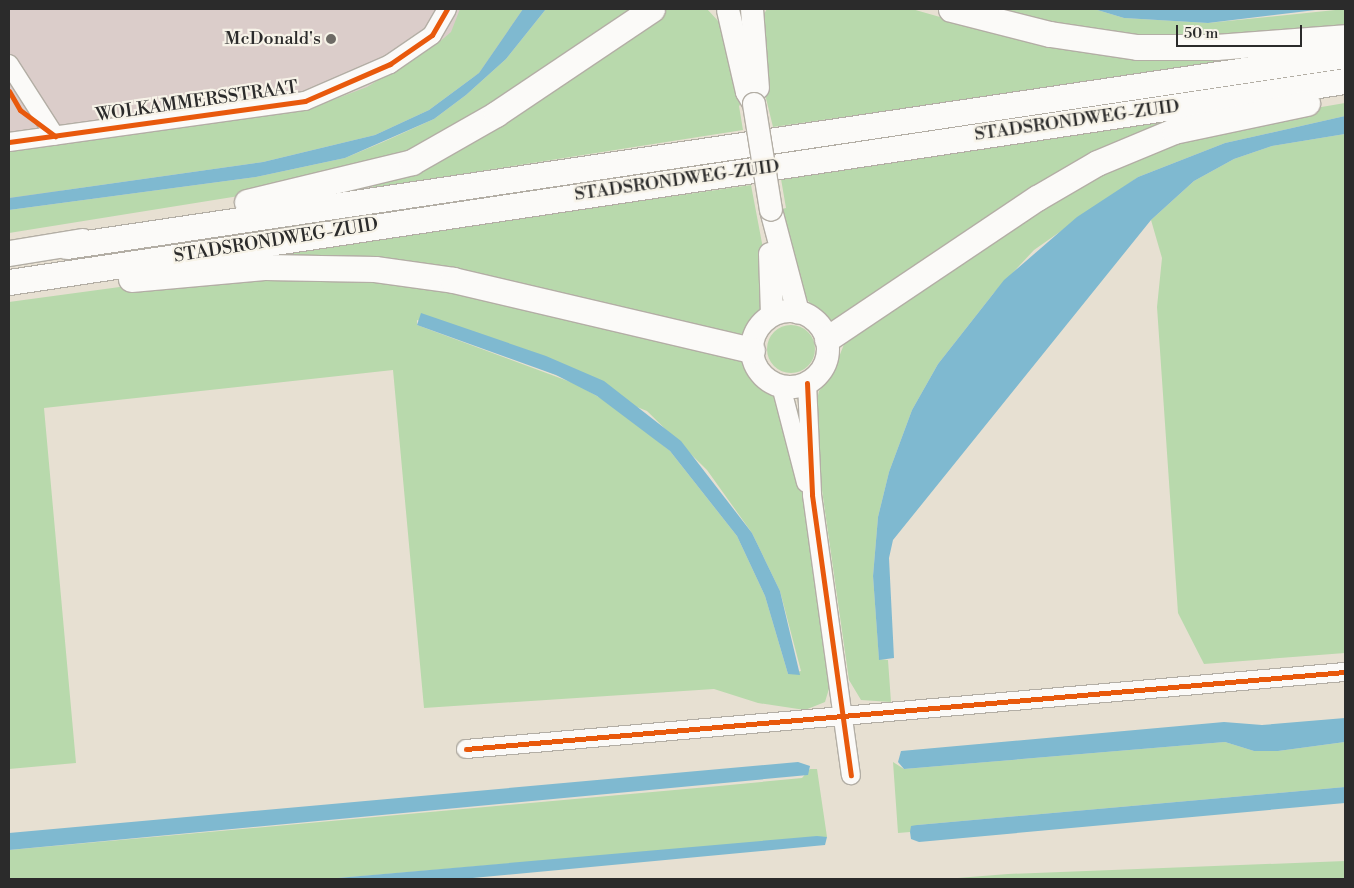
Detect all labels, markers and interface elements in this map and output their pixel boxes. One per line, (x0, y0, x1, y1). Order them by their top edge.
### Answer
scale bar (1179, 15, 1305, 47)
text: 50 m (1184, 24, 1218, 43)
place label: McDonald's (225, 28, 321, 50)
marker: McDonald's (325, 33, 337, 45)
street label: WOLKAMMERSSTRAAT (95, 77, 299, 127)
street label: STADSRONDWEG-ZUID (973, 96, 1181, 146)
street label: STADSRONDWEG-ZUID (573, 156, 781, 206)
street label: STADSRONDWEG-ZUID (172, 214, 380, 268)

